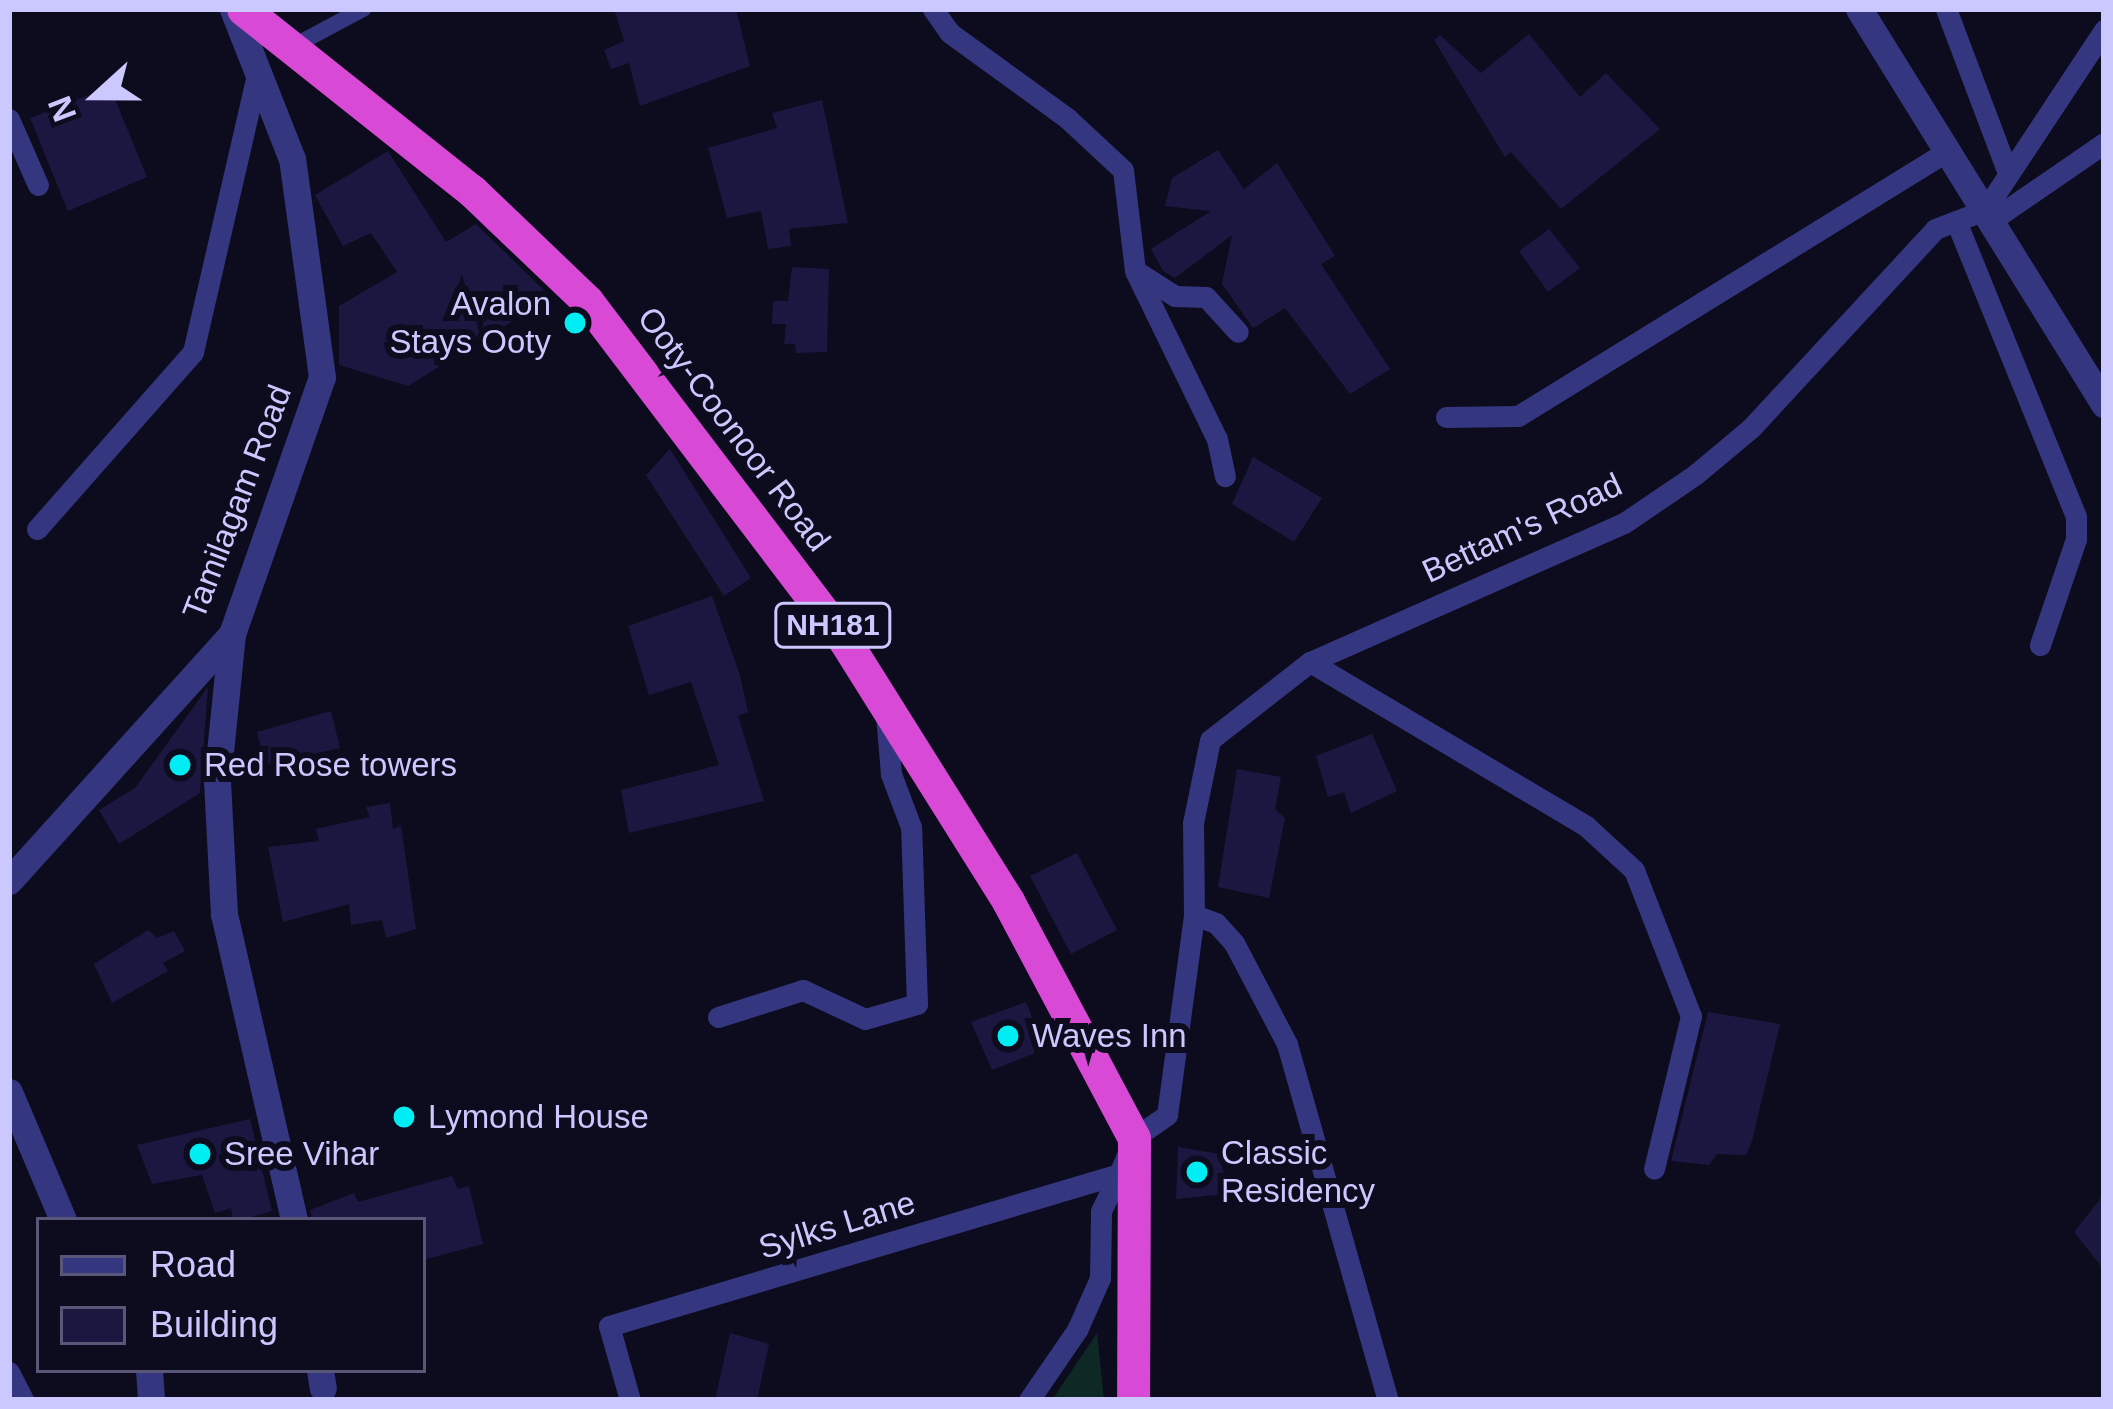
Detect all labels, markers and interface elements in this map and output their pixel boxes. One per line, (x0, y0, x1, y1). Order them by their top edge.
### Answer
north arrow (36, 36, 156, 156)
text: N (40, 91, 83, 127)
place label: Avalon Stays Ooty (390, 284, 551, 362)
street label: Ooty-Coonoor Road (629, 299, 839, 559)
marker: Avalon Stays Ooty (562, 310, 588, 336)
street label: Tamilagam Road (174, 379, 300, 625)
street label: Bettam's Road (1416, 465, 1628, 591)
road number: NH181 (773, 601, 893, 649)
place label: Red Rose towers (204, 745, 457, 785)
marker: Red Rose towers (167, 752, 193, 778)
place label: Waves Inn (1032, 1016, 1187, 1056)
marker: Waves Inn (995, 1023, 1021, 1049)
place label: Lymond House (428, 1097, 649, 1137)
marker: Lymond House (391, 1104, 417, 1130)
place label: Classic Residency (1221, 1133, 1375, 1211)
place label: Sree Vihar (224, 1134, 379, 1174)
marker: Sree Vihar (187, 1141, 213, 1167)
marker: Classic Residency (1184, 1159, 1210, 1185)
street label: Sylks Lane (754, 1182, 920, 1268)
legend (36, 1217, 426, 1373)
text: Road (150, 1244, 236, 1285)
text: Building (150, 1304, 278, 1345)

